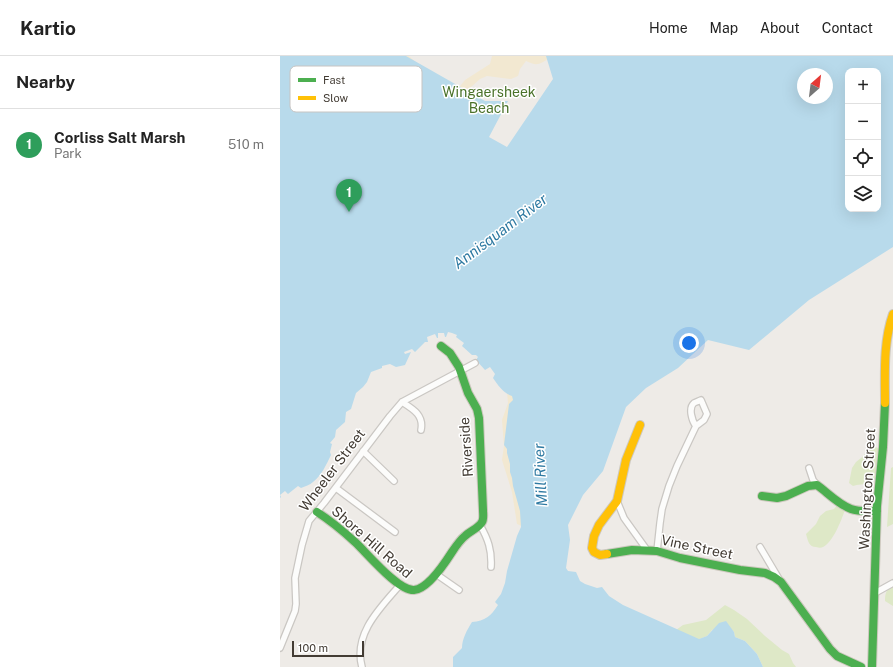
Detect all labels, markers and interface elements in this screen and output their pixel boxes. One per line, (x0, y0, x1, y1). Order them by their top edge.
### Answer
text: Kartio (20, 17, 76, 39)
text: Home (649, 20, 688, 36)
text: Map (710, 20, 738, 36)
text: About (760, 20, 800, 36)
text: Contact (822, 20, 873, 36)
legend (290, 66, 422, 112)
north arrow (797, 68, 833, 104)
map controls (845, 68, 881, 212)
button: + (845, 68, 881, 104)
text: Nearby (16, 72, 75, 92)
text: Fast (323, 74, 345, 86)
park label: Wingaersheek Beach (442, 84, 536, 116)
text: Slow (323, 92, 349, 104)
button: − (845, 104, 881, 140)
text: Corliss Salt Marsh (54, 129, 186, 146)
text: 1 (26, 137, 32, 152)
text: 510 m (228, 137, 264, 152)
button: locate (845, 140, 881, 176)
text: Park (54, 146, 82, 161)
button: layers (845, 176, 881, 212)
pin: 1 (336, 179, 362, 212)
water label: Annisquam River (450, 190, 551, 272)
your location (679, 333, 699, 353)
street label: Riverside (456, 416, 476, 477)
street label: Wheeler Street (296, 426, 368, 514)
street label: Washington Street (856, 428, 878, 550)
water label: Mill River (530, 443, 550, 507)
street label: Shore Hill Road (329, 503, 415, 581)
street label: Vine Street (660, 532, 734, 562)
scale bar (292, 639, 364, 658)
text: 100 m (298, 642, 328, 654)

